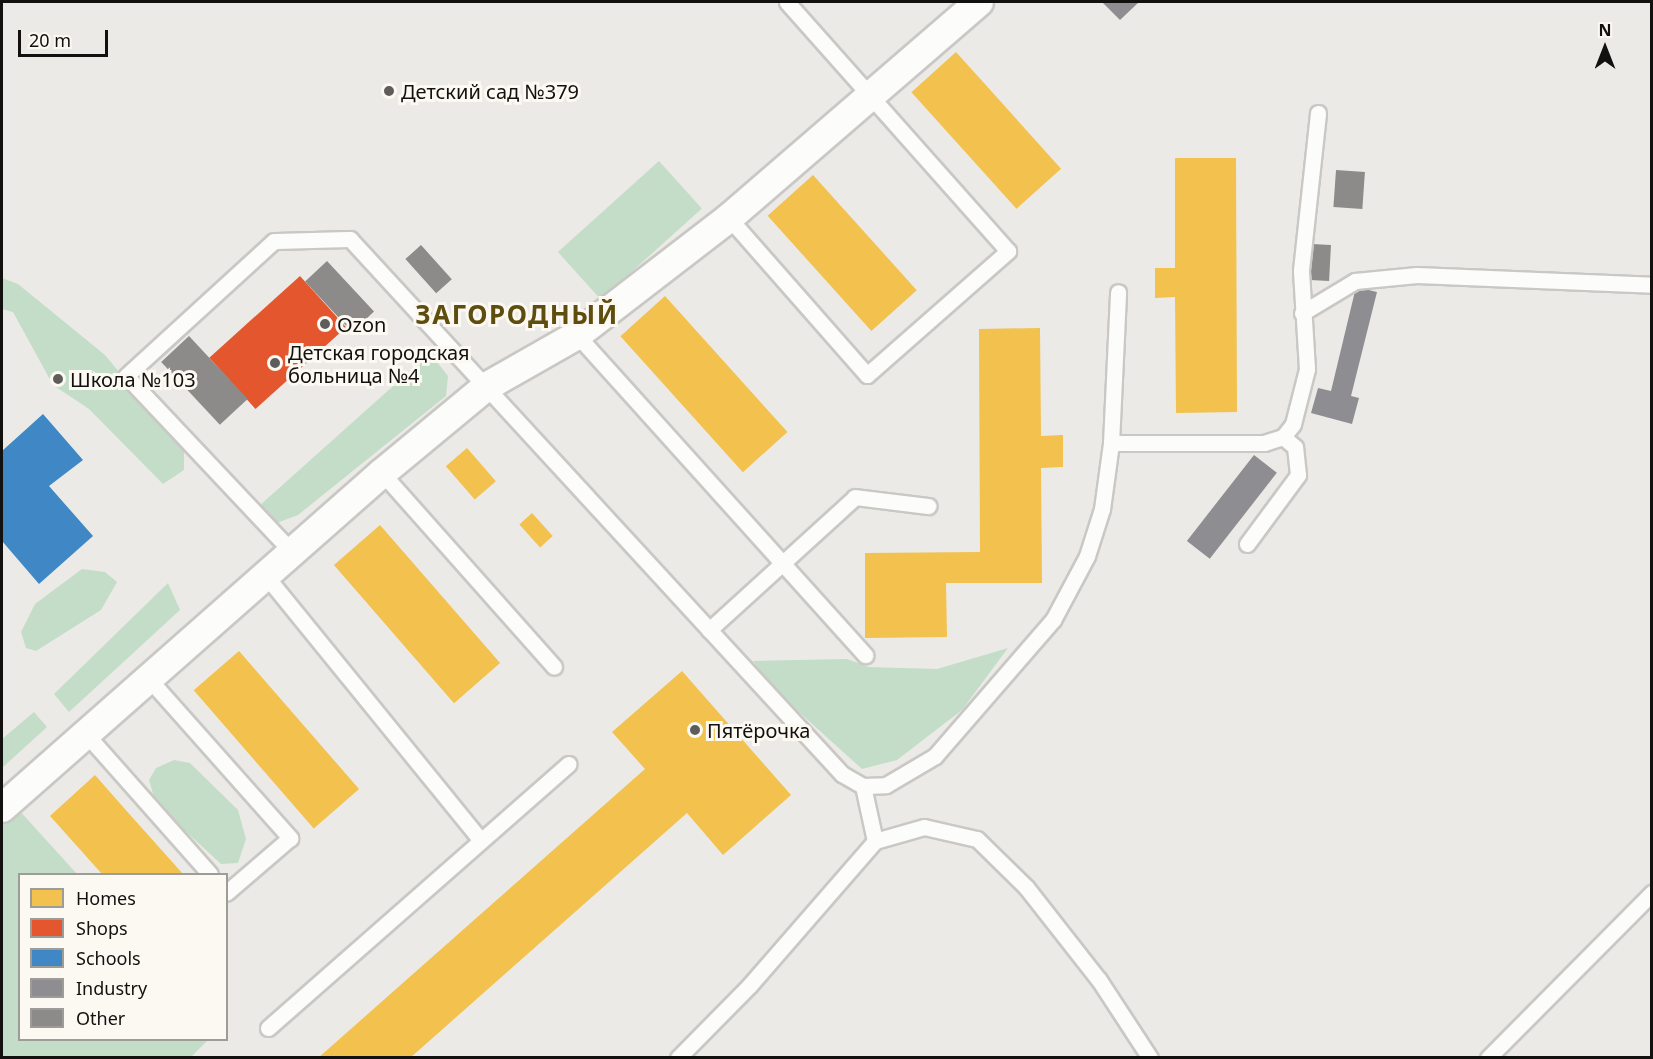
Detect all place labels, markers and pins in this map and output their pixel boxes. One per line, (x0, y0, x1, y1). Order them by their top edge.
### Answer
place label: Детский сад №379 (401, 79, 579, 103)
marker: Детский сад №379 (382, 84, 396, 98)
place label: Ozon (337, 312, 386, 336)
marker: Ozon (318, 317, 332, 331)
place label: Детская городская больница №4 (288, 340, 470, 387)
marker: Детская городская больница №4 (266, 354, 284, 372)
place label: Школа №103 (70, 367, 196, 391)
marker: Школа №103 (51, 372, 65, 386)
place label: Пятёрочка (707, 718, 810, 742)
marker: Пятёрочка (688, 723, 702, 737)

